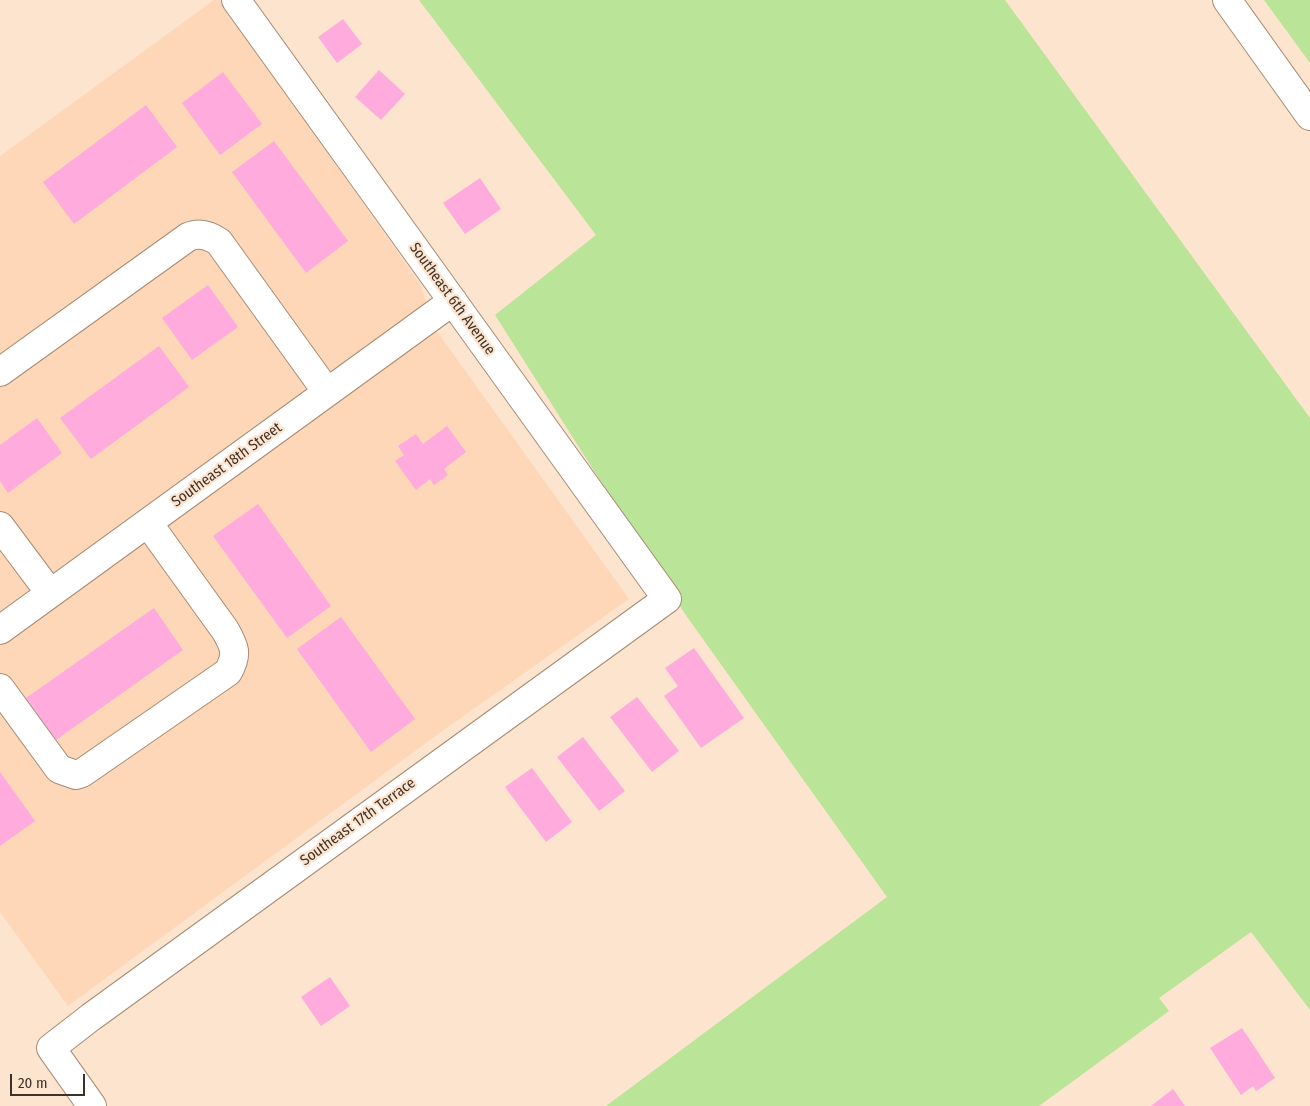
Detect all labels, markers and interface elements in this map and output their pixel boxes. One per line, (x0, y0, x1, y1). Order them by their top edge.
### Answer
street label: Southeast 6th Avenue (405, 239, 499, 359)
street label: Southeast 18th Street (168, 419, 286, 511)
street label: Southeast 17th Terrace (297, 774, 419, 870)
scale bar (12, 1064, 88, 1096)
text: 20 m (18, 1074, 48, 1092)

